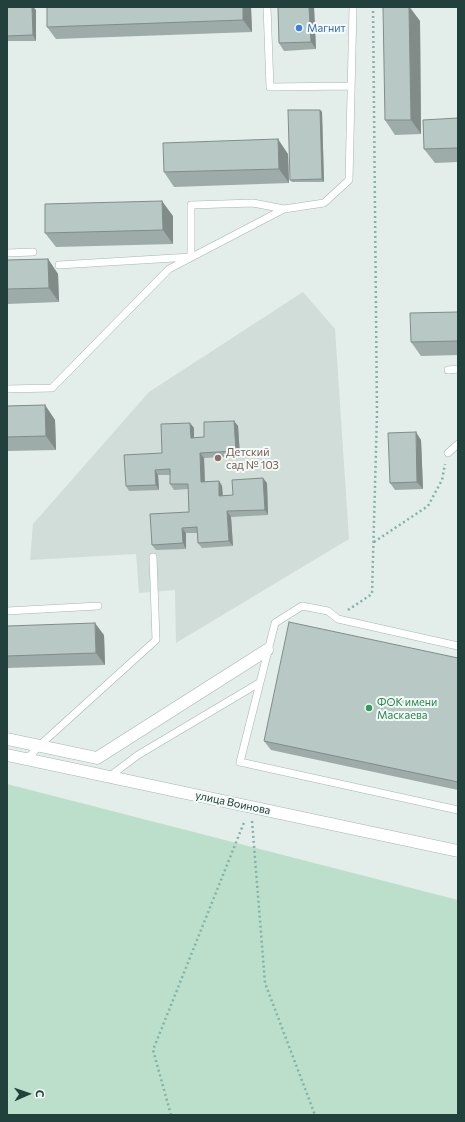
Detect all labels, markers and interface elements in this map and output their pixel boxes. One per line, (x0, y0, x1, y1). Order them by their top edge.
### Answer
place label: Магнит (307, 21, 346, 35)
marker: Магнит (294, 23, 304, 33)
place label: Детский сад № 103 (226, 445, 279, 471)
marker: Детский сад № 103 (213, 453, 223, 463)
place label: ФОК имени Маскаева (377, 695, 437, 721)
marker: ФОК имени Маскаева (364, 703, 374, 713)
street label: улица Воинова (194, 789, 272, 817)
north arrow (8, 1074, 48, 1114)
text: С (34, 1090, 47, 1098)

